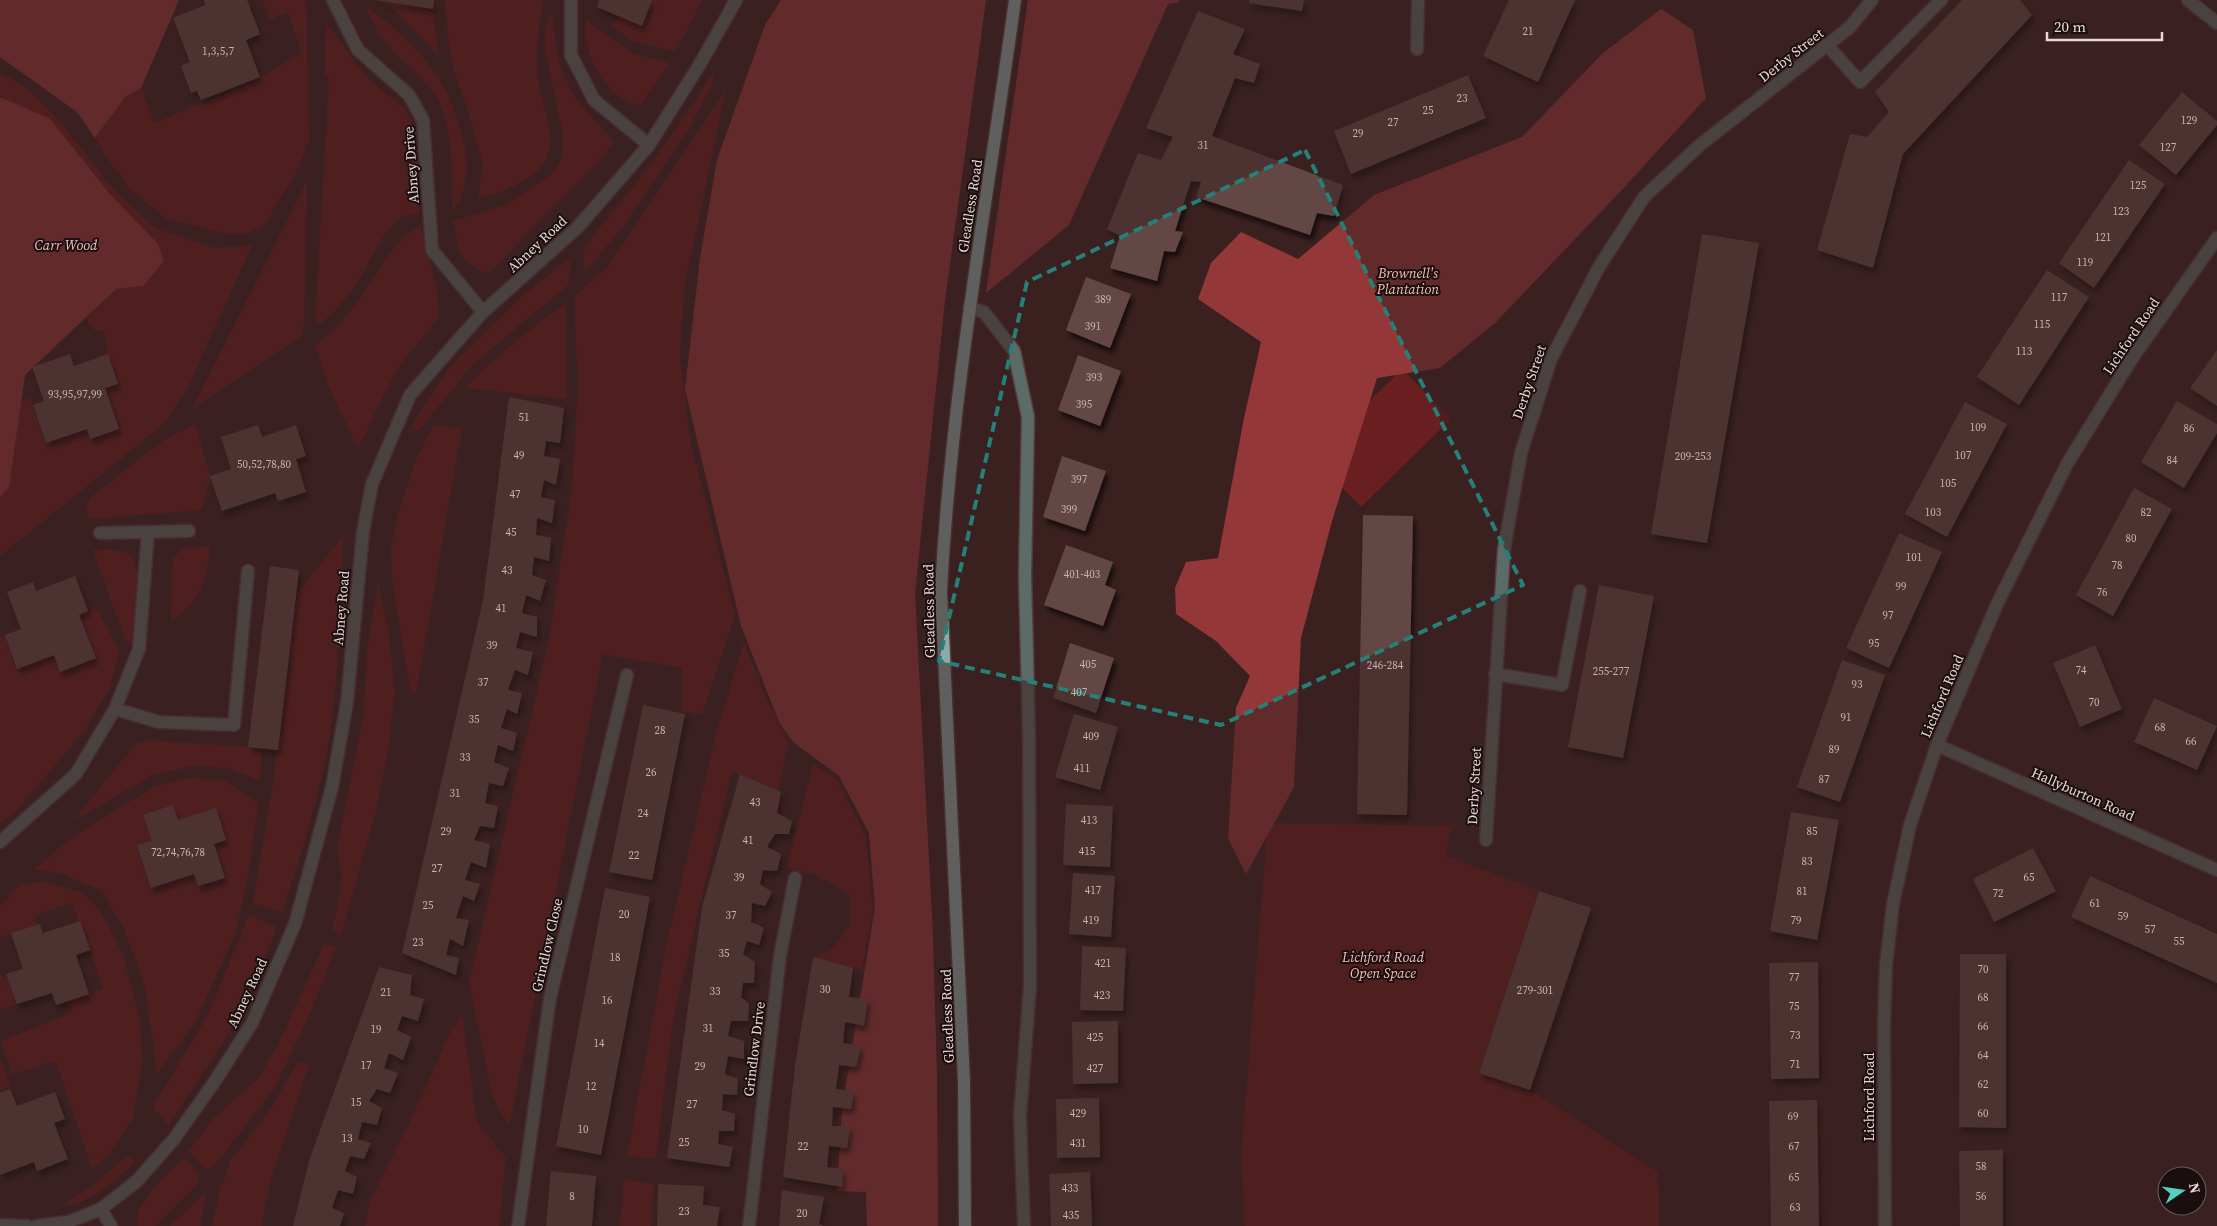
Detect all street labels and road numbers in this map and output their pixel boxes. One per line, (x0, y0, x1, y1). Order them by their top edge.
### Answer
street label: Derby Street (1754, 23, 1828, 87)
street label: Abney Drive (398, 126, 424, 204)
street label: Gleadless Road (953, 158, 987, 254)
street label: Abney Road (503, 211, 571, 277)
street label: Lichford Road (2098, 294, 2164, 378)
street label: Derby Street (1507, 342, 1551, 422)
street label: Gleadless Road (918, 564, 940, 658)
street label: Abney Road (328, 570, 354, 646)
street label: Lichford Road (1915, 651, 1969, 741)
street label: Derby Street (1462, 746, 1486, 825)
street label: Hallyburton Road (2028, 762, 2138, 826)
street label: Grindlow Close (526, 896, 568, 994)
street label: Abney Road (222, 955, 272, 1031)
street label: Gleadless Road (935, 969, 959, 1063)
street label: Grindlow Drive (738, 1000, 770, 1098)
street label: Lichford Road (1859, 1053, 1879, 1141)

